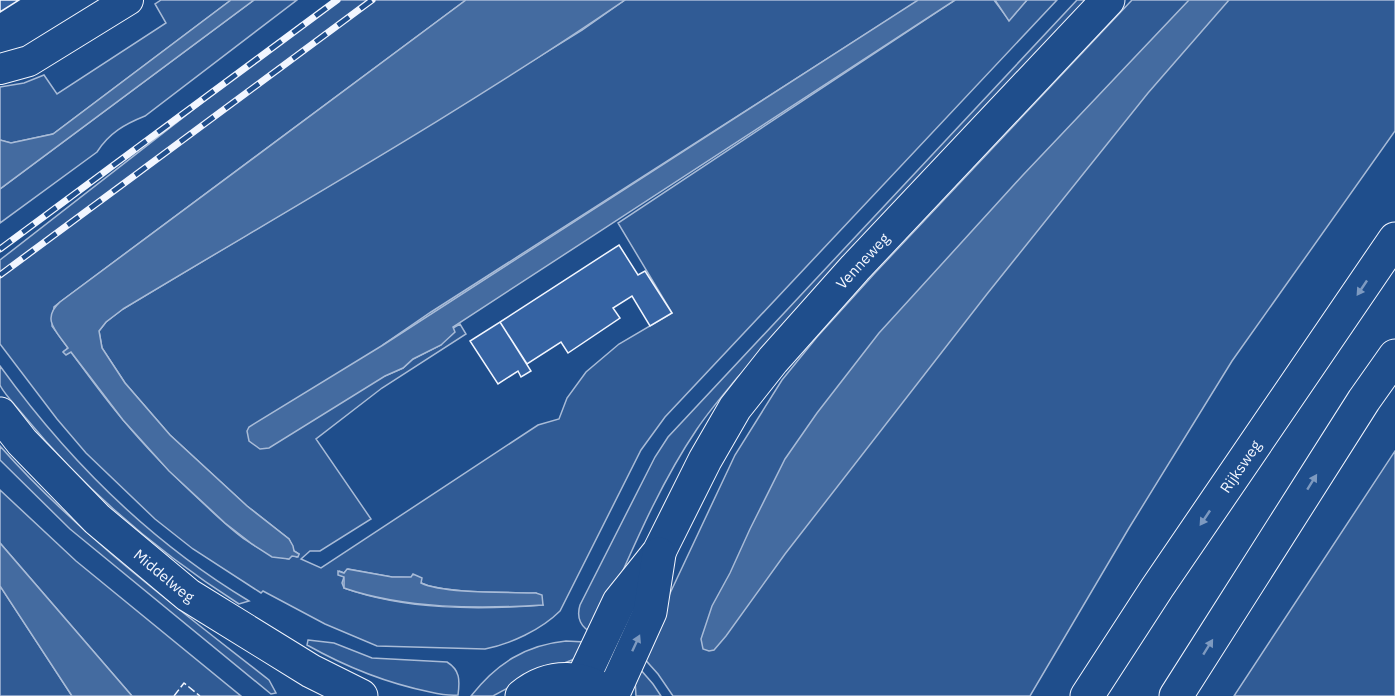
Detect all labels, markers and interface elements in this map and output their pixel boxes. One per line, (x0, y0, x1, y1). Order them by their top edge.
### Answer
street label: Venneweg (832, 229, 893, 293)
one-way arrow (1356, 279, 1368, 295)
street label: Rijksweg (1215, 436, 1265, 496)
one-way arrow (1306, 474, 1317, 490)
one-way arrow (1200, 510, 1211, 526)
street label: Middelweg (130, 545, 198, 606)
one-way arrow (631, 634, 640, 651)
one-way arrow (1202, 638, 1213, 655)

